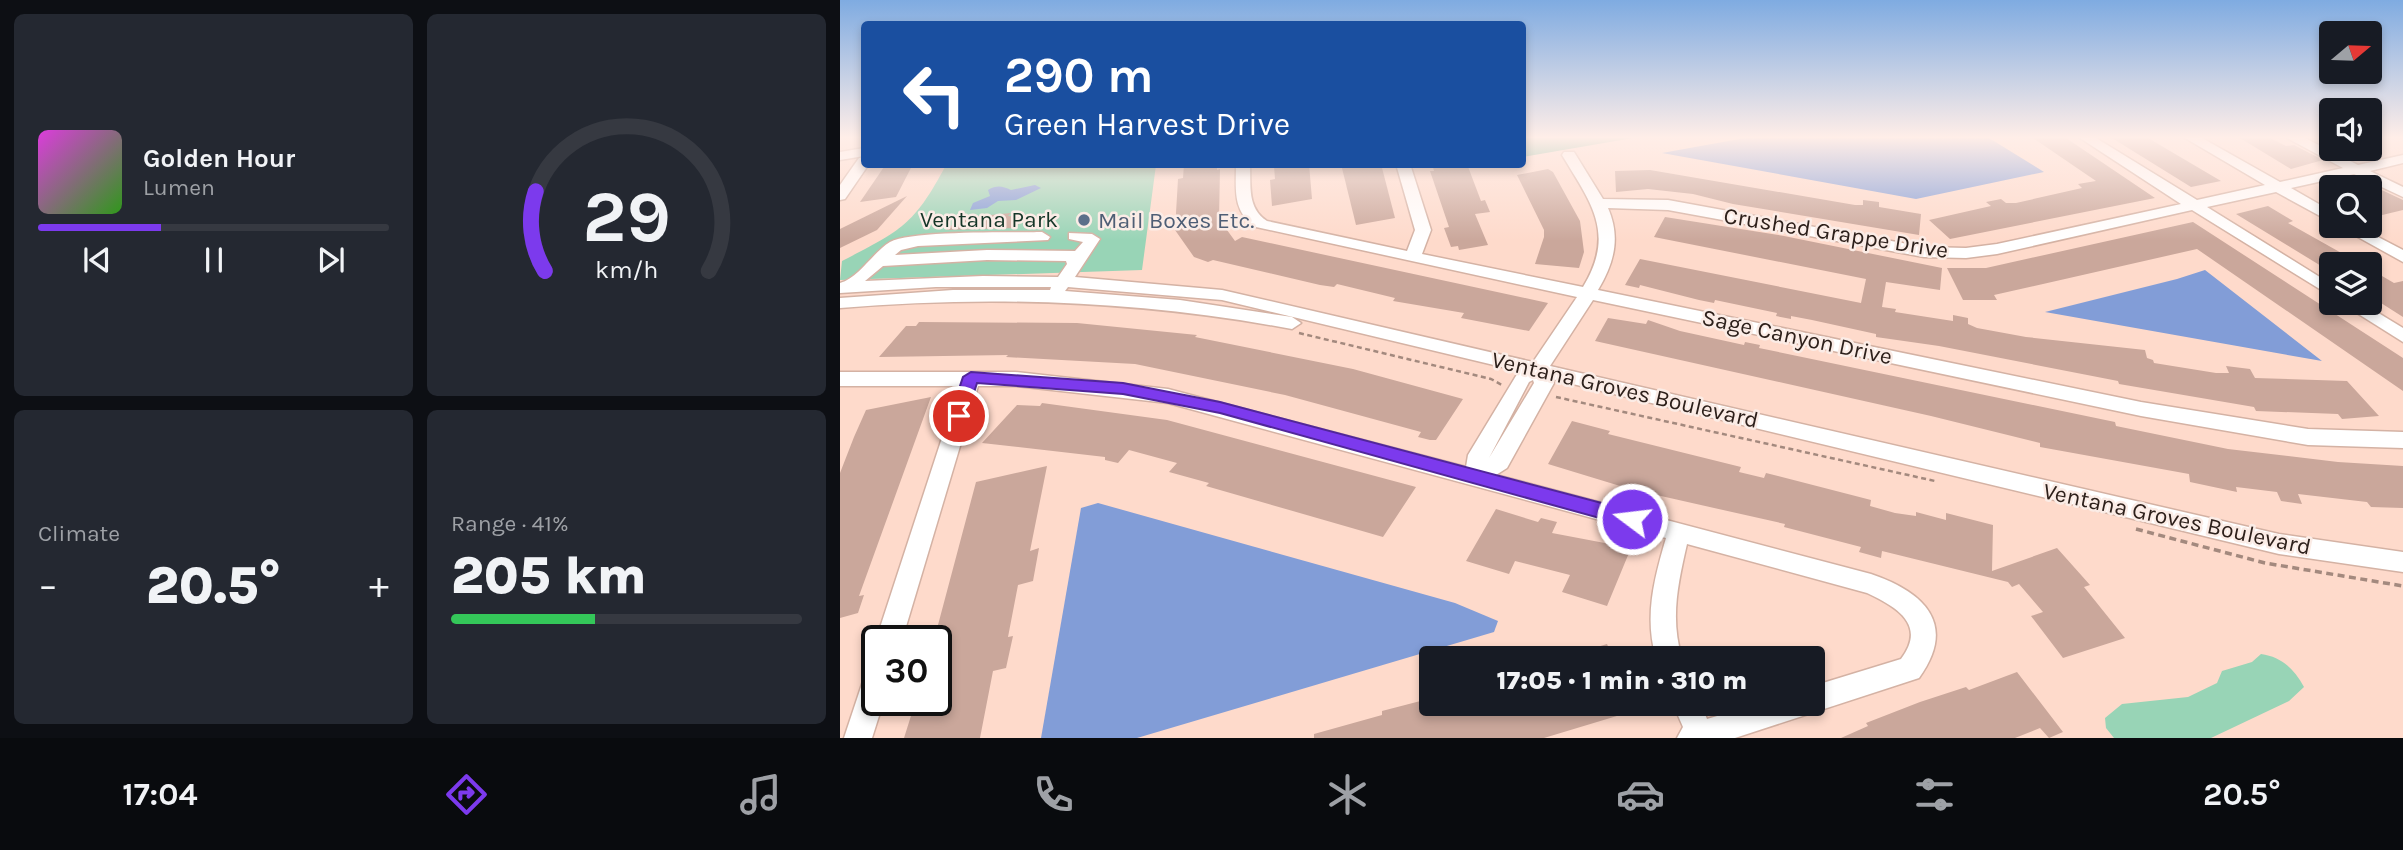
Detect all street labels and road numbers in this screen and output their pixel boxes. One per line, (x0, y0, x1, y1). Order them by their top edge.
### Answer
street label: Crushed Grappe Drive (1722, 202, 1950, 264)
street label: Sage Canyon Drive (1699, 304, 1895, 370)
street label: Ventana Groves Boulevard (1489, 346, 1761, 434)
street label: Ventana Groves Boulevard (2041, 477, 2313, 561)

